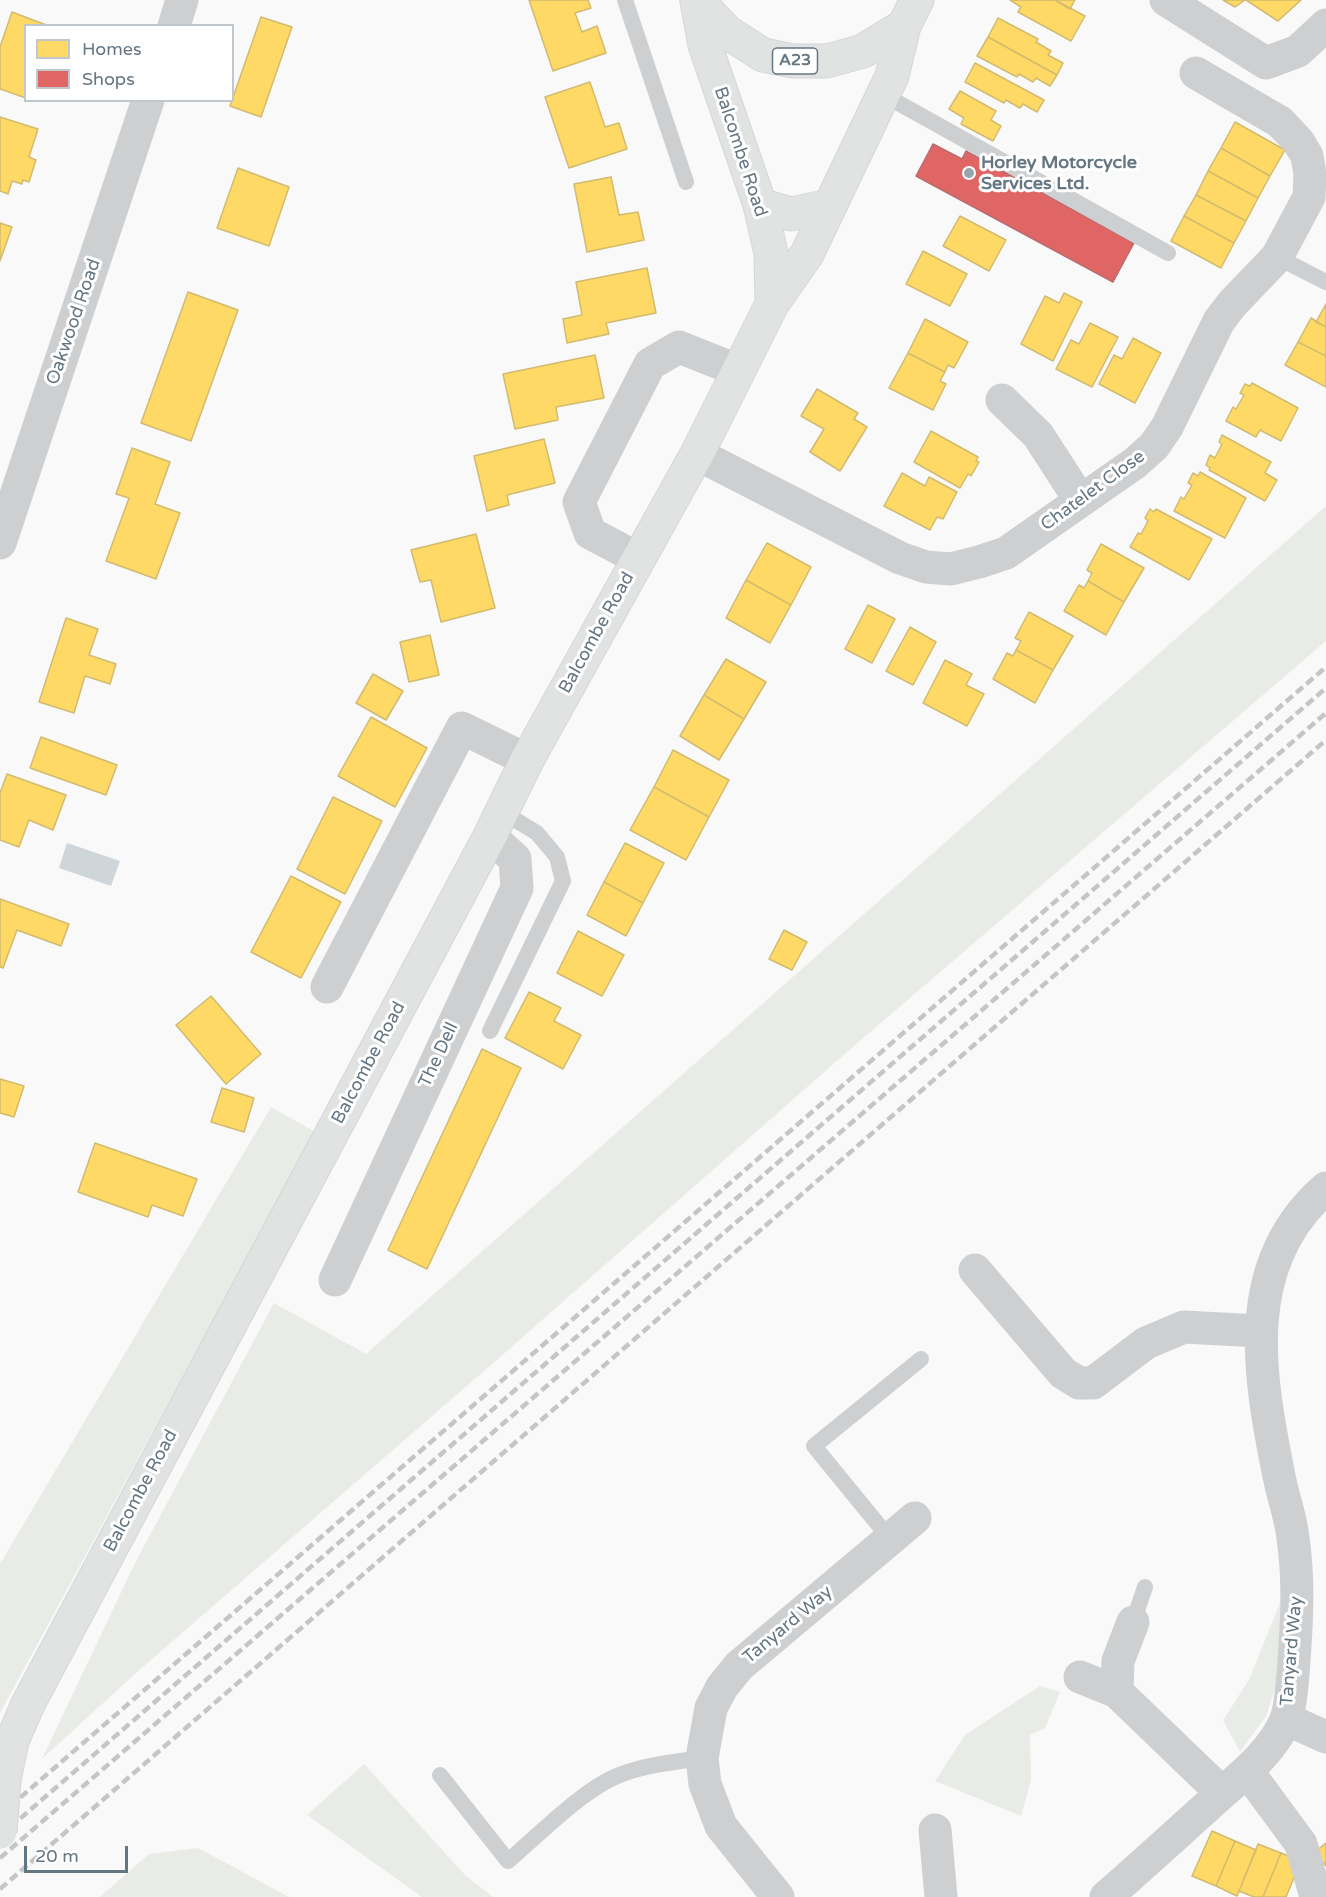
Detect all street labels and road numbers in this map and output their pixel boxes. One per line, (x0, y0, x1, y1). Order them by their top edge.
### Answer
road number: A23 (772, 48, 818, 74)
street label: Balcombe Road (709, 84, 771, 220)
street label: Oakwood Road (42, 256, 106, 388)
street label: Chatelet Close (1037, 446, 1149, 536)
street label: Balcombe Road (555, 568, 639, 698)
street label: Balcombe Road (328, 998, 410, 1128)
street label: The Dell (415, 1019, 463, 1091)
street label: Balcombe Road (100, 1426, 182, 1556)
street label: Tanyard Way (739, 1581, 837, 1669)
street label: Tanyard Way (1276, 1595, 1308, 1707)

